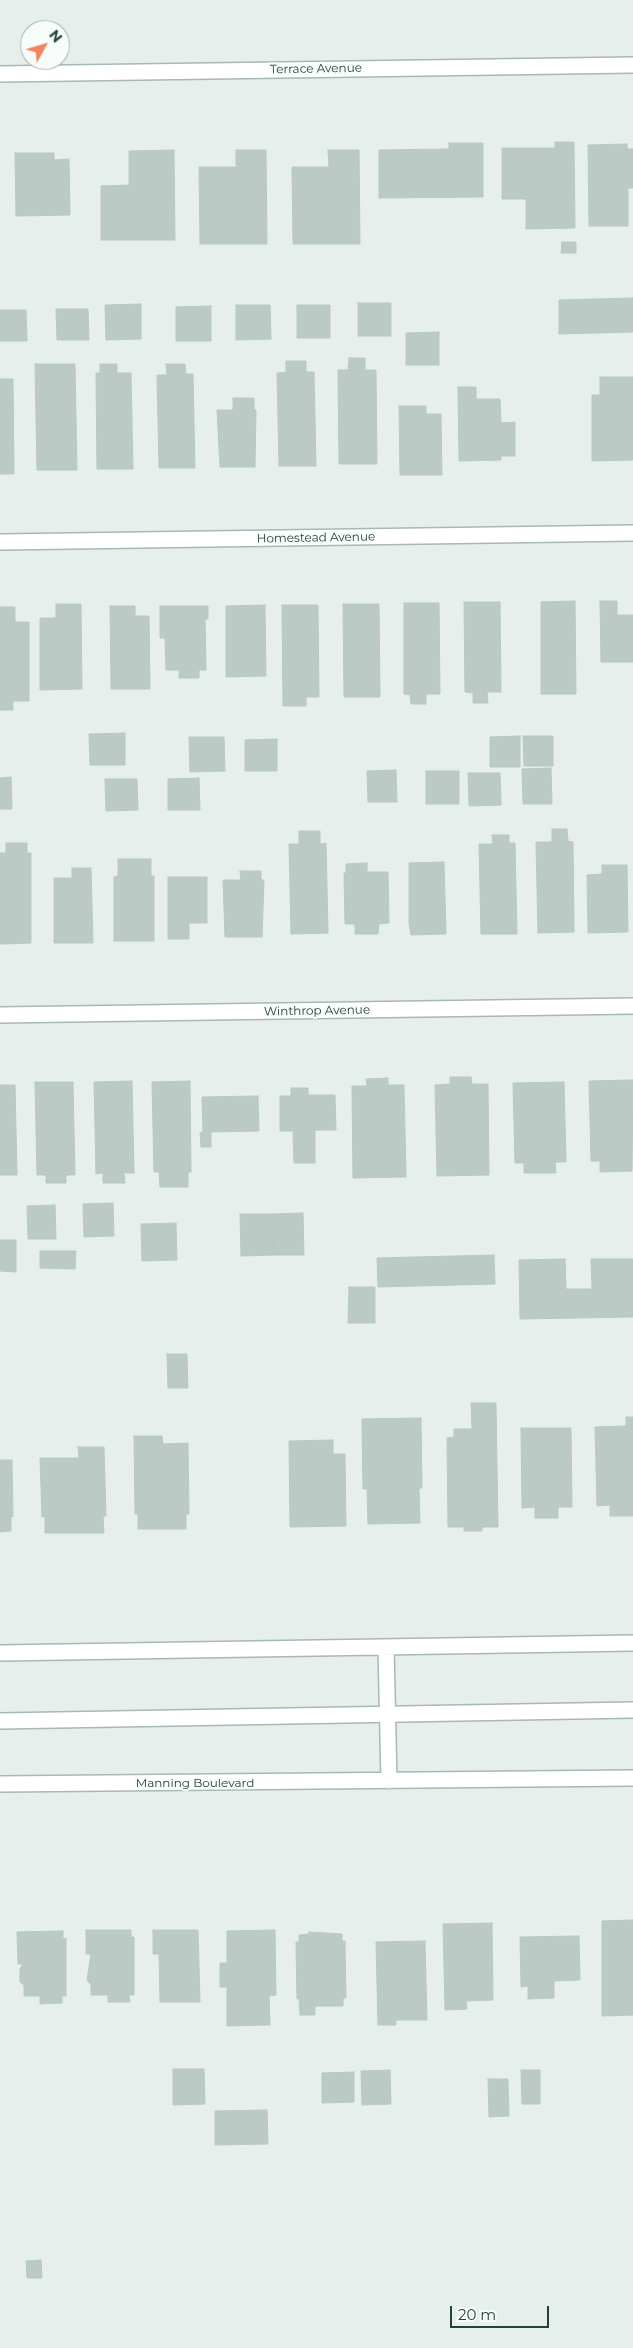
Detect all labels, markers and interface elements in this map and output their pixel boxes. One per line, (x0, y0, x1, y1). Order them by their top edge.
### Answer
north arrow (20, 20, 70, 70)
text: N (45, 26, 66, 46)
street label: Terrace Avenue (270, 61, 362, 77)
street label: Homestead Avenue (257, 530, 375, 546)
street label: Winthrop Avenue (264, 1003, 370, 1019)
street label: Manning Boulevard (136, 1776, 254, 1790)
scale bar (453, 2296, 552, 2328)
text: 20 m (458, 2305, 496, 2324)

